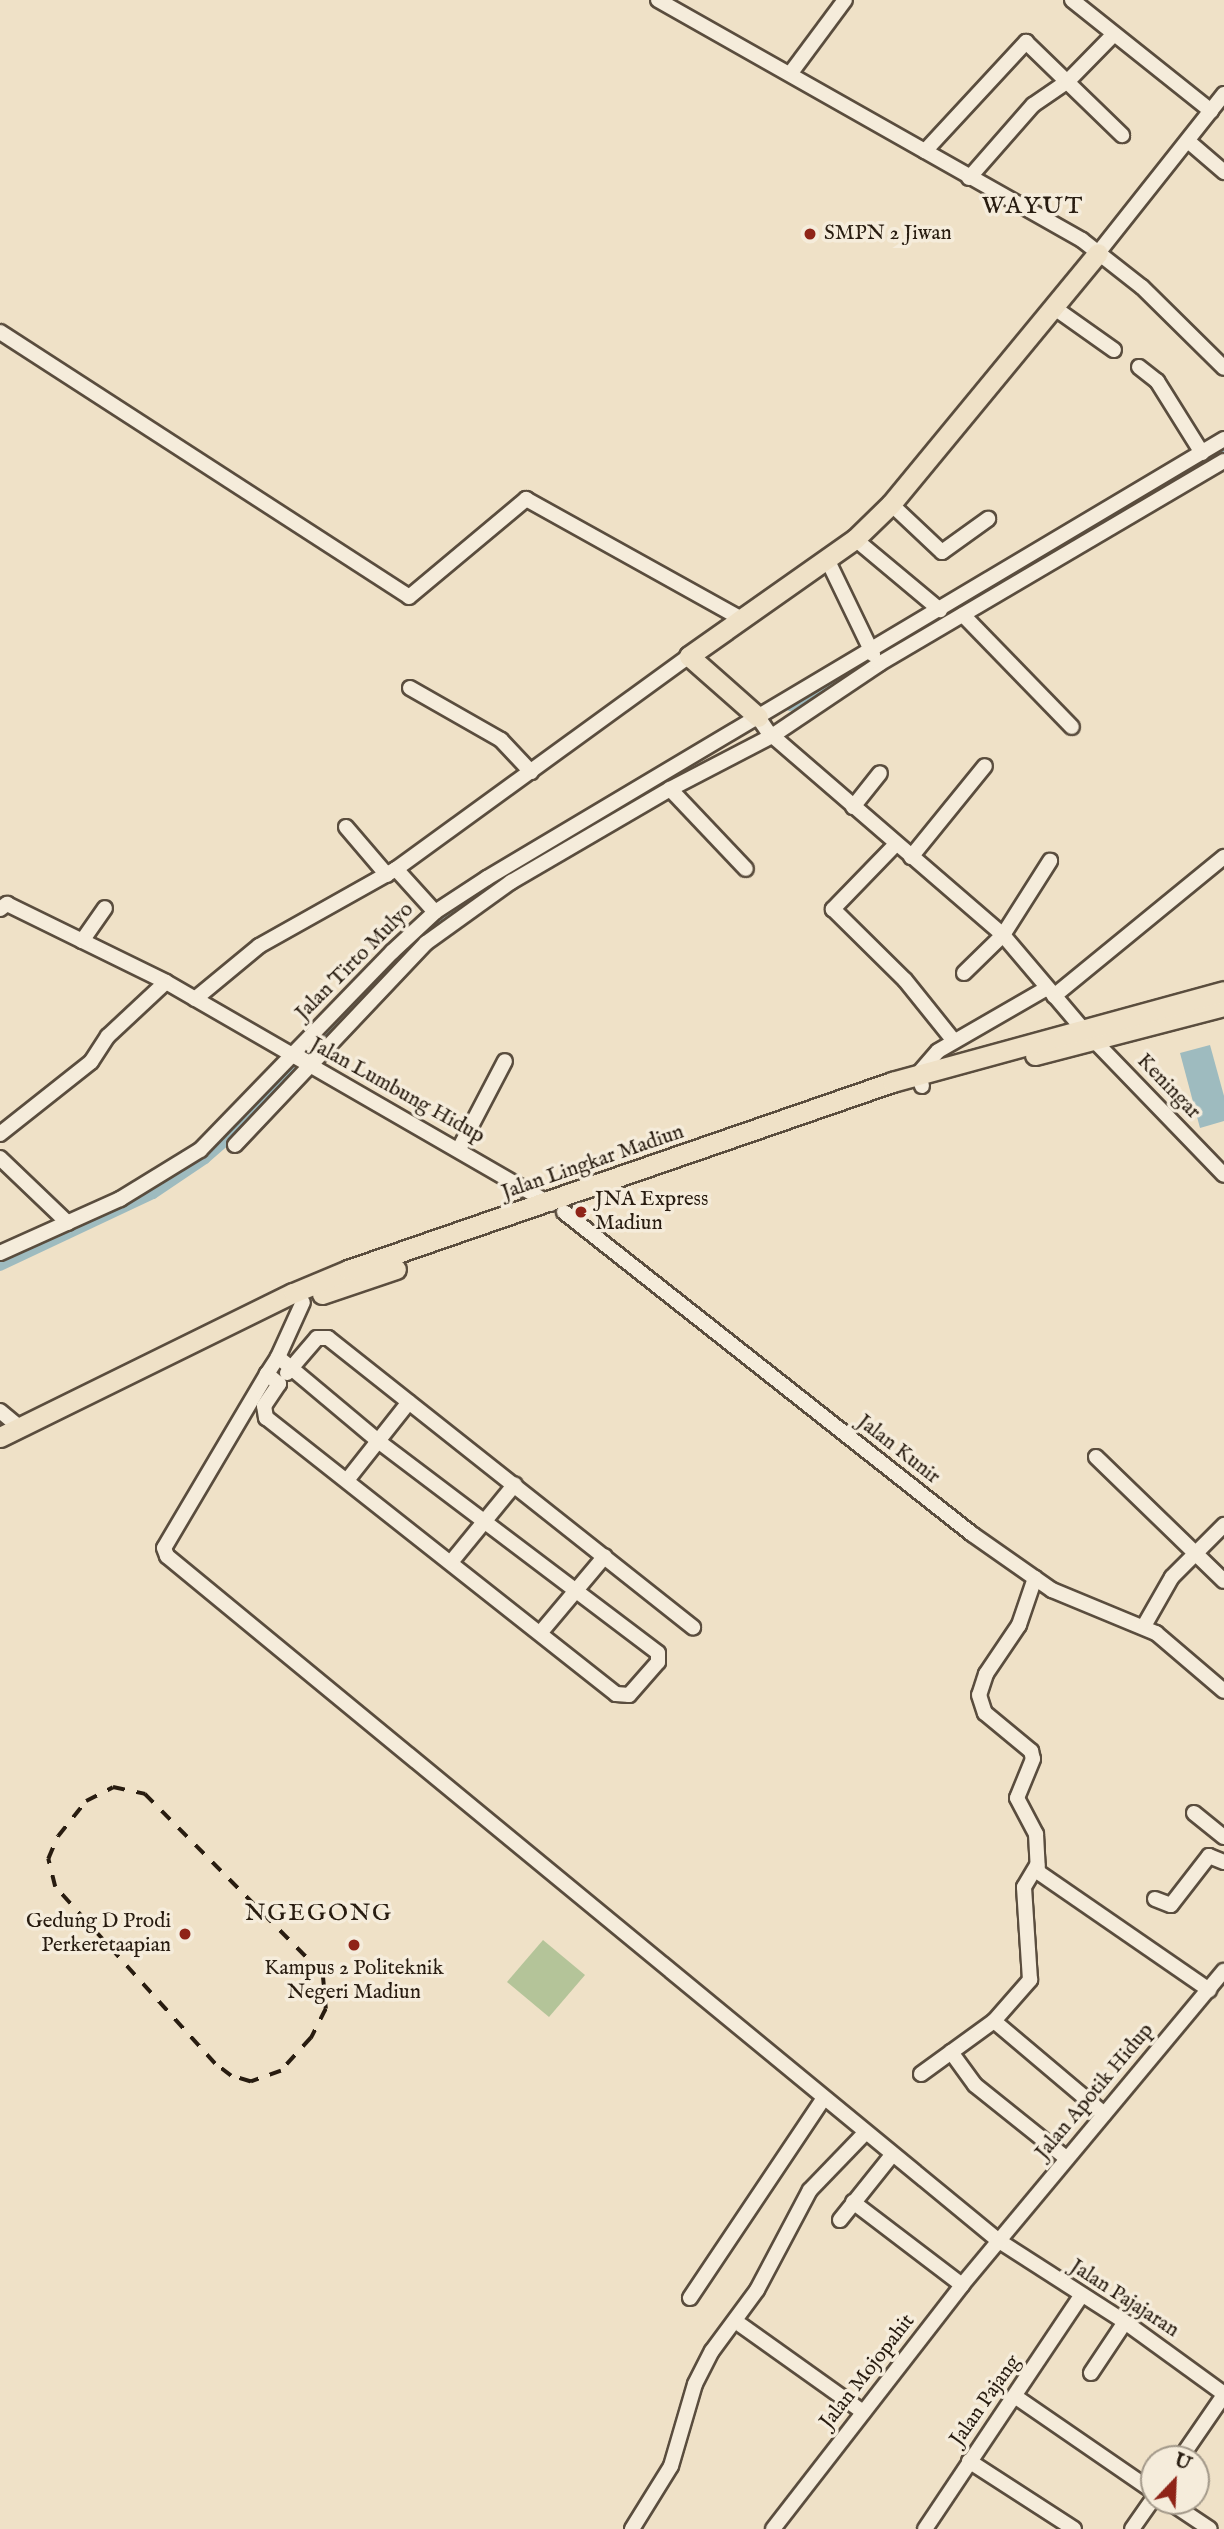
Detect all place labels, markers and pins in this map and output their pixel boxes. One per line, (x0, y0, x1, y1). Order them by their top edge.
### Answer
place label: SMPN 2 Jiwan (824, 221, 952, 247)
marker: SMPN 2 Jiwan (802, 226, 818, 242)
place label: JNA Express Madiun (595, 1187, 708, 1237)
marker: JNA Express Madiun (573, 1204, 589, 1220)
place label: Gedung D Prodi Perkeretaapian (26, 1909, 171, 1959)
marker: Gedung D Prodi Perkeretaapian (177, 1926, 193, 1942)
marker: Kampus 2 Politeknik Negeri Madiun (346, 1937, 362, 1953)
place label: Kampus 2 Politeknik Negeri Madiun (264, 1956, 444, 2006)

